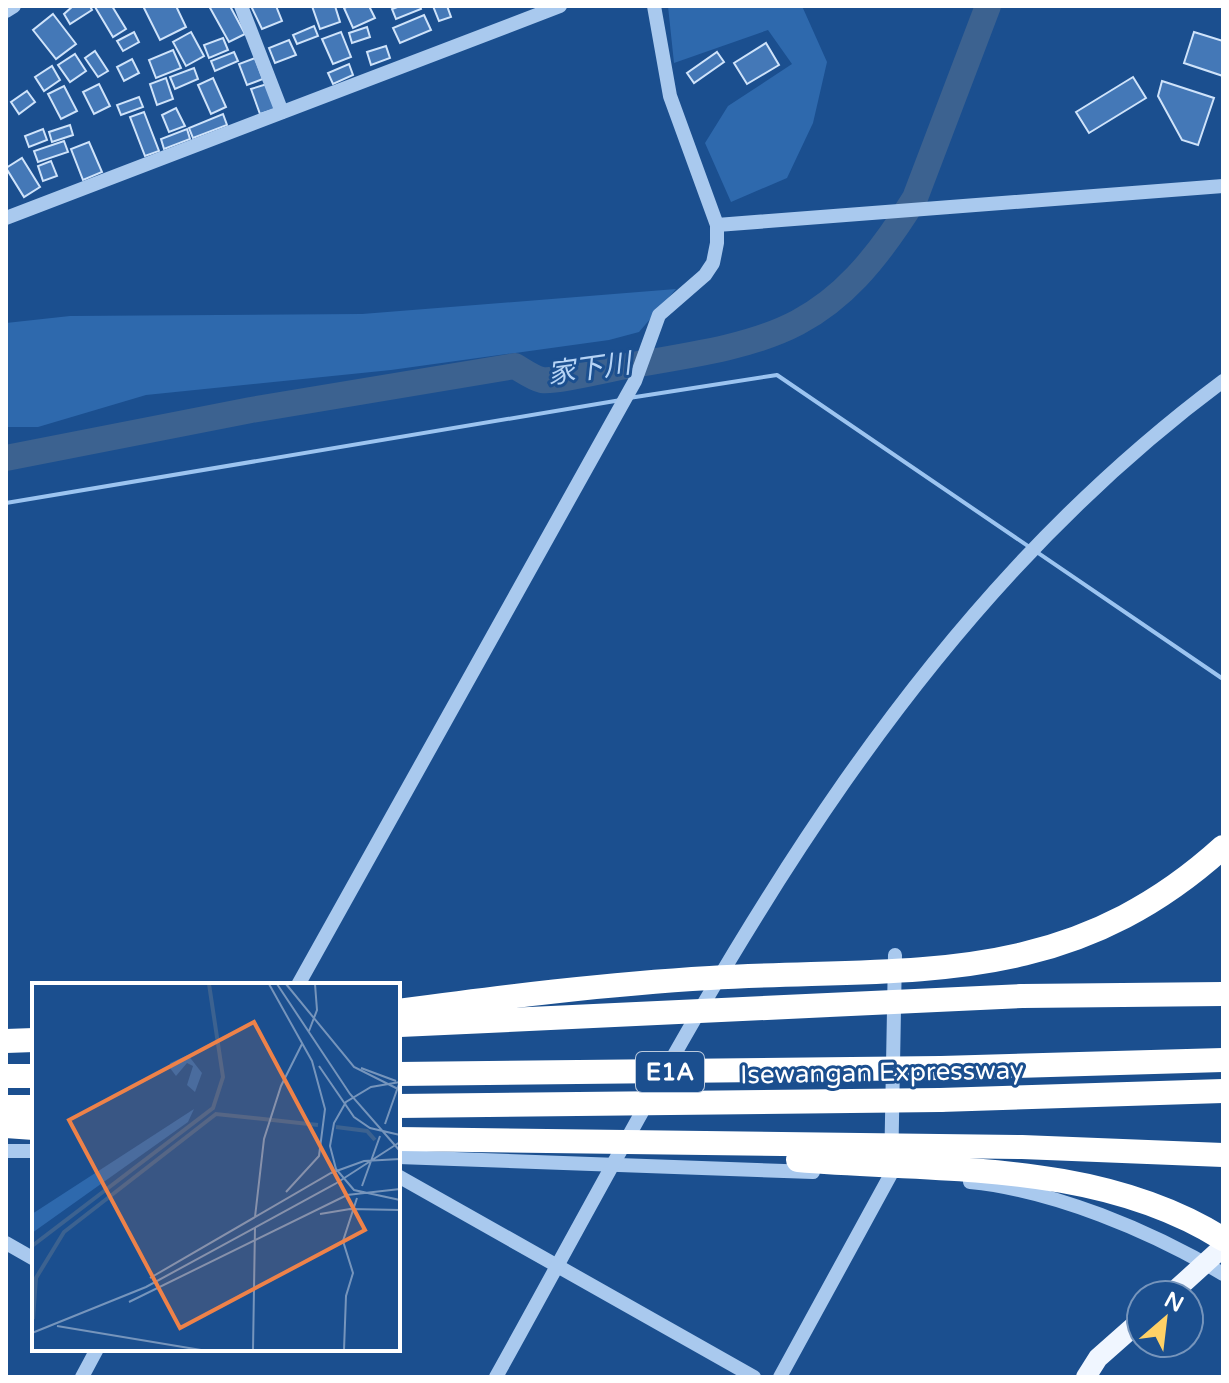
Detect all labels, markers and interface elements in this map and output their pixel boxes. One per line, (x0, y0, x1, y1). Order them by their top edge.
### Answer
water label: 家下川 (545, 346, 636, 392)
inset map (32, 983, 400, 1351)
road number: E1A (636, 1052, 704, 1092)
street label: Isewangan Expressway (740, 1055, 1024, 1090)
north arrow (1125, 1279, 1205, 1359)
text: N (1160, 1287, 1188, 1318)

